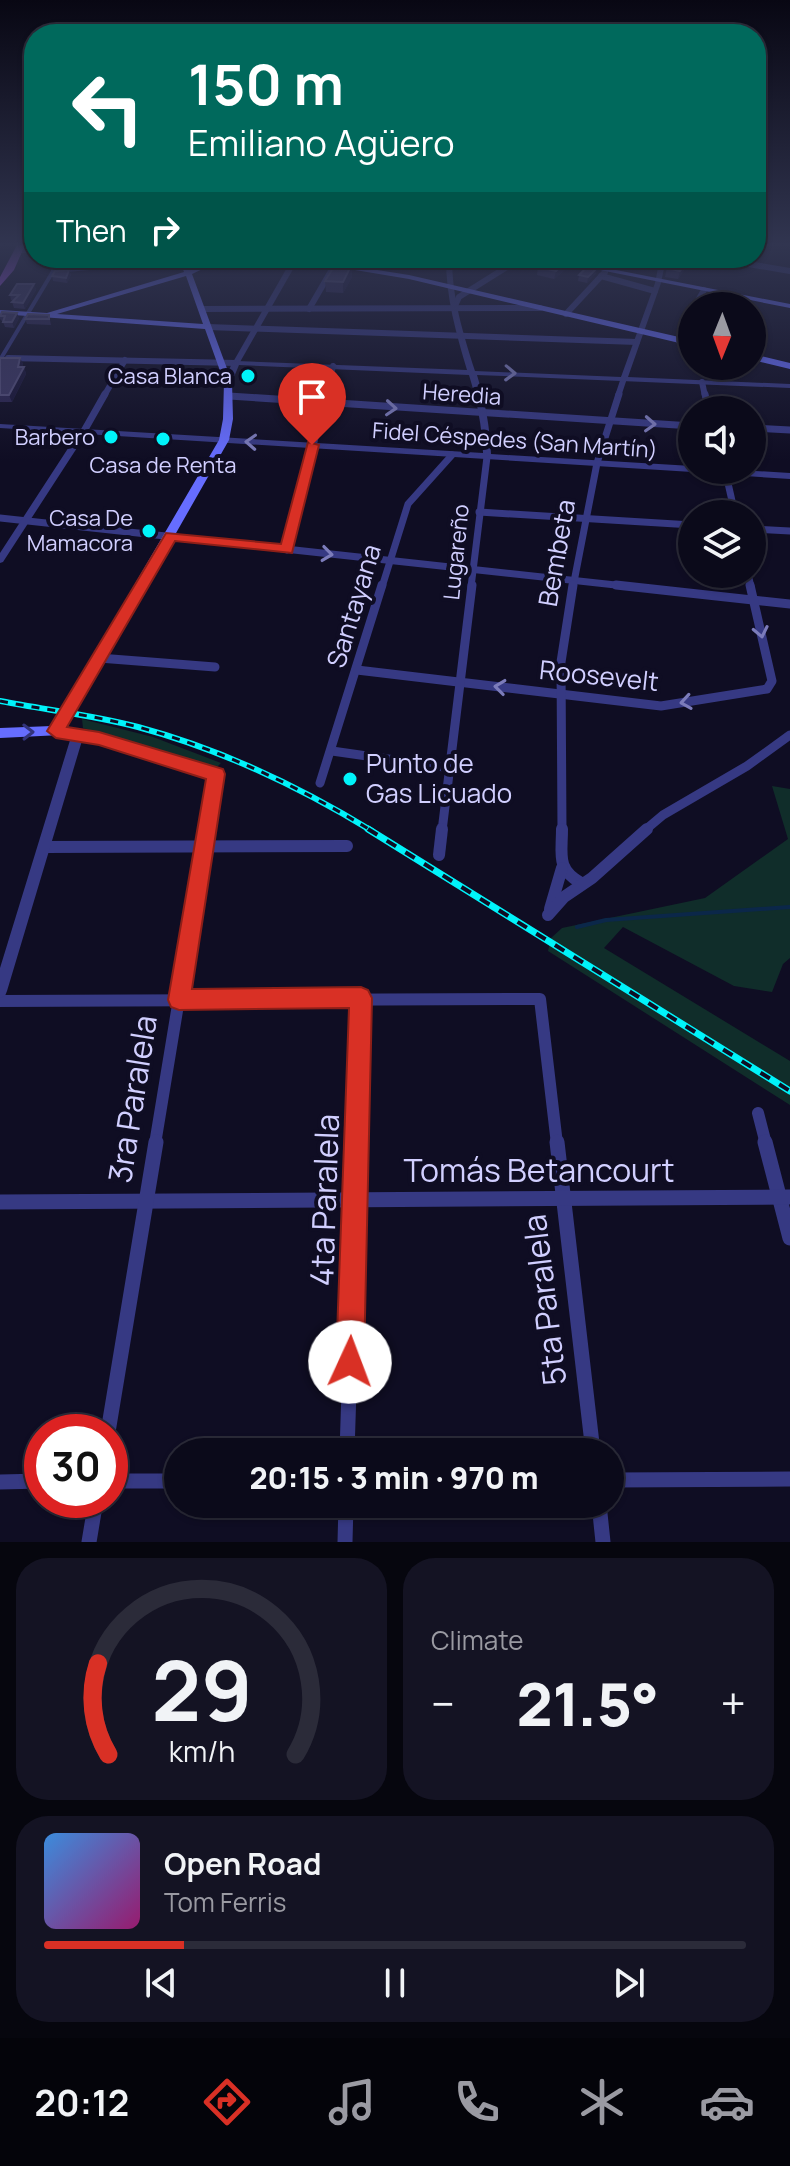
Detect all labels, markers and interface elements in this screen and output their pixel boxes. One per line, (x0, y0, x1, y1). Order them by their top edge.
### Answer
text: 150 m (188, 45, 344, 122)
icon: left (56, 56, 160, 160)
text: Emiliano Agüero (188, 118, 454, 167)
icon: right (143, 208, 187, 252)
text: Then (56, 210, 127, 251)
north arrow (678, 292, 766, 380)
map controls (678, 292, 766, 588)
place label: Casa Blanca (108, 361, 232, 391)
pin (278, 363, 346, 445)
one-way arrow (504, 364, 517, 381)
marker: Casa Blanca (239, 367, 257, 385)
icon: arrive (290, 375, 334, 419)
street label: Heredia (422, 376, 502, 412)
button: sound (678, 396, 766, 484)
one-way arrow (385, 399, 398, 416)
street label: Fidel Céspedes (San Martín) (371, 415, 659, 465)
one-way arrow (644, 415, 657, 432)
place label: Barbero (15, 422, 95, 452)
marker: Barbero (102, 428, 120, 446)
marker: Casa de Renta (154, 430, 172, 448)
one-way arrow (244, 433, 257, 450)
place label: Casa de Renta (90, 450, 236, 480)
street label: Bembeta (529, 496, 583, 609)
button: layers (678, 500, 766, 588)
place label: Casa De Mamacora (27, 503, 133, 558)
street label: Lugareño (436, 503, 476, 601)
marker: Casa De Mamacora (140, 522, 158, 540)
street label: Santayana (317, 539, 389, 672)
one-way arrow (321, 546, 334, 563)
one-way arrow (752, 625, 769, 638)
street label: Roosevelt (538, 651, 661, 699)
one-way arrow (493, 679, 506, 696)
one-way arrow (680, 693, 693, 710)
one-way arrow (22, 723, 35, 741)
place label: Punto de Gas Licuado (366, 745, 512, 811)
marker: Punto de Gas Licuado (341, 770, 359, 788)
street label: 3ra Paralela (97, 1012, 167, 1186)
street label: 4ta Paralela (299, 1113, 349, 1287)
street label: Tomás Betancourt (404, 1148, 674, 1192)
street label: 5ta Paralela (512, 1212, 576, 1388)
position arrow (308, 1320, 392, 1404)
speed limit sign: 30 (24, 1414, 128, 1518)
text: 20:15 · 3 min · 970 m (250, 1457, 539, 1498)
text: Climate (431, 1622, 523, 1658)
text: 29 (151, 1632, 252, 1746)
text: 21.5° (516, 1662, 659, 1744)
text: − (431, 1673, 455, 1733)
text: + (721, 1673, 746, 1733)
text: km/h (168, 1732, 235, 1771)
text: Open Road (164, 1843, 321, 1884)
text: Tom Ferris (164, 1884, 286, 1920)
icon: previous (139, 1961, 183, 2005)
icon: pause (373, 1961, 417, 2005)
icon: next (607, 1961, 651, 2005)
icon: directions (199, 2074, 255, 2130)
icon: music (324, 2074, 380, 2130)
icon: phone (449, 2074, 505, 2130)
icon: climate (574, 2074, 630, 2130)
icon: car (699, 2074, 755, 2130)
text: 20:12 (35, 2078, 129, 2127)

